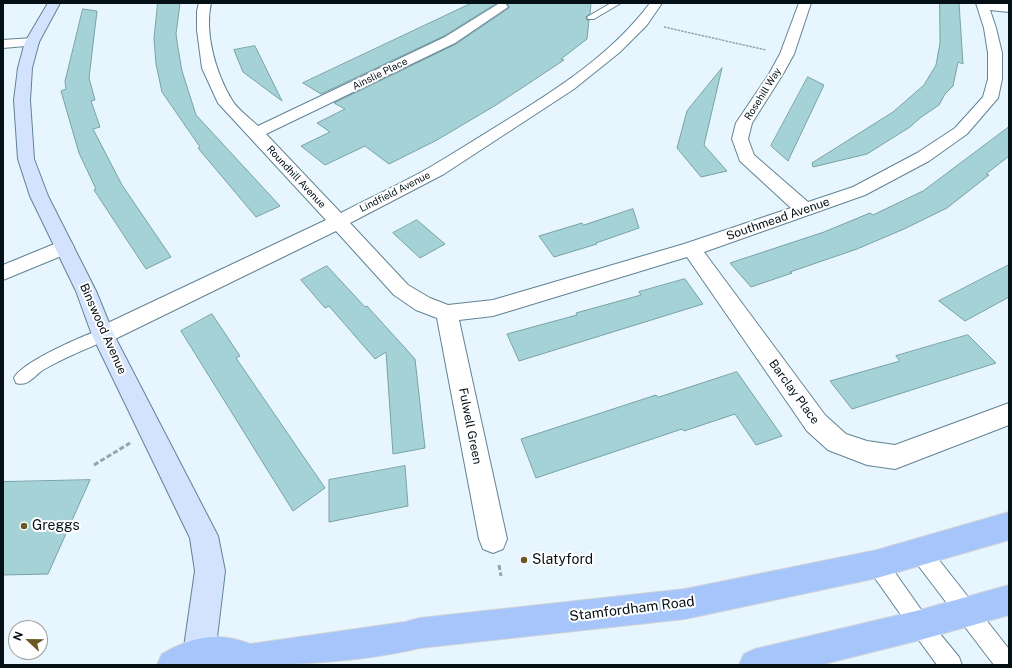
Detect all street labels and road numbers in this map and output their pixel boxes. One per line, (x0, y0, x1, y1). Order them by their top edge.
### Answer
street label: Ainslie Place (350, 55, 410, 93)
street label: Rosehill Way (742, 66, 784, 122)
street label: Roundhill Avenue (264, 143, 328, 211)
street label: Lindfield Avenue (358, 169, 432, 215)
street label: Southmead Avenue (724, 195, 832, 243)
street label: Binswood Avenue (76, 281, 130, 377)
street label: Barclay Place (766, 357, 822, 427)
street label: Fulwell Green (456, 387, 484, 465)
street label: Stamfordham Road (569, 593, 695, 625)

